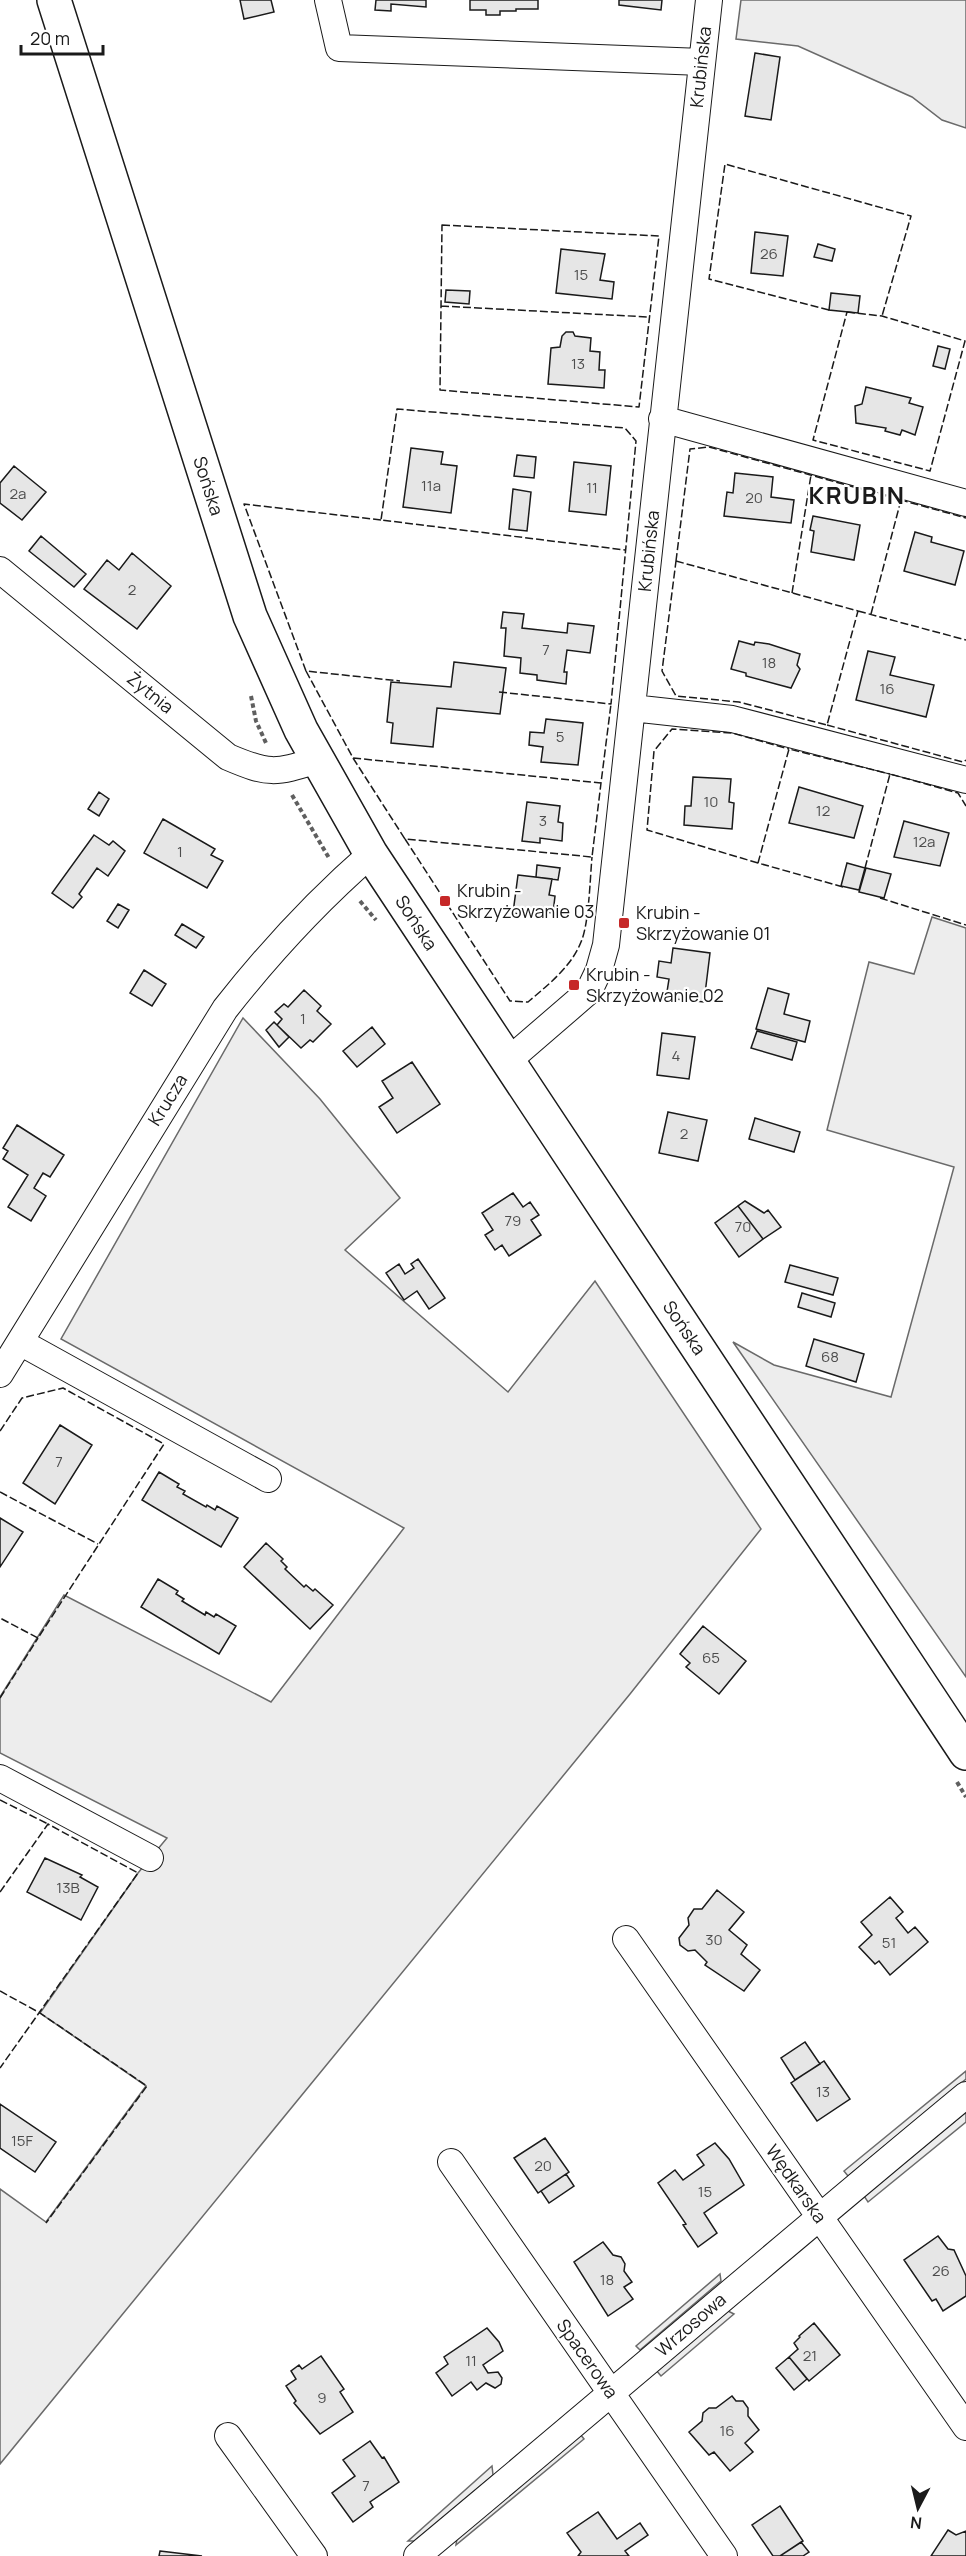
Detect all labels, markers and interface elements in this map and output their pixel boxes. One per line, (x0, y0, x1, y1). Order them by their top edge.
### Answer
scale bar (21, 18, 104, 56)
street label: Krubińska (684, 25, 716, 109)
text: 20 m (30, 26, 70, 50)
house number: 26 (760, 243, 778, 264)
house number: 15 (574, 264, 588, 285)
house number: 13 (571, 353, 585, 374)
street label: Sońska (188, 453, 230, 518)
house number: 11a (421, 475, 441, 496)
house number: 11 (586, 477, 598, 498)
district label: KRUBIN (809, 478, 905, 511)
house number: 2a (10, 483, 26, 504)
house number: 20 (745, 487, 763, 508)
street label: Krubińska (632, 509, 664, 593)
house number: 2 (128, 579, 136, 600)
house number: 7 (542, 639, 550, 660)
house number: 18 (762, 652, 776, 673)
street label: Żytnia (122, 666, 179, 718)
house number: 16 (879, 678, 895, 699)
house number: 5 (556, 726, 564, 747)
house number: 10 (704, 791, 719, 812)
house number: 12 (816, 800, 830, 821)
house number: 3 (539, 810, 547, 831)
house number: 12a (913, 831, 935, 852)
house number: 1 (177, 841, 183, 862)
place label: Krubin - Skrzyżowanie 03 (457, 878, 595, 923)
street label: Sońska (390, 890, 443, 954)
marker: Krubin - Skrzyżowanie 03 (438, 894, 452, 908)
place label: Krubin - Skrzyżowanie 01 (636, 900, 771, 945)
marker: Krubin - Skrzyżowanie 01 (617, 916, 631, 930)
place label: Krubin - Skrzyżowanie 02 (586, 962, 724, 1007)
marker: Krubin - Skrzyżowanie 02 (567, 978, 581, 992)
house number: 1 (300, 1008, 306, 1029)
house number: 4 (672, 1045, 681, 1066)
street label: Krucza (142, 1069, 192, 1130)
house number: 2 (680, 1123, 688, 1144)
house number: 79 (505, 1210, 521, 1231)
house number: 70 (735, 1216, 751, 1237)
street label: Sońska (658, 1296, 712, 1359)
house number: 68 (821, 1346, 839, 1367)
house number: 7 (55, 1451, 63, 1472)
house number: 65 (702, 1647, 720, 1668)
house number: 13B (56, 1877, 80, 1898)
house number: 30 (705, 1929, 723, 1950)
house number: 51 (882, 1932, 896, 1953)
house number: 13 (816, 2081, 830, 2102)
house number: 15F (11, 2130, 33, 2151)
street label: Wędkarska (761, 2139, 833, 2227)
house number: 20 (534, 2155, 552, 2176)
house number: 15 (698, 2181, 712, 2202)
house number: 26 (932, 2260, 950, 2281)
house number: 18 (600, 2269, 614, 2290)
street label: Wrzosowa (650, 2287, 731, 2361)
street label: Spacerowa (552, 2314, 624, 2403)
house number: 21 (803, 2345, 817, 2366)
house number: 11 (465, 2350, 477, 2371)
house number: 9 (317, 2387, 327, 2408)
house number: 16 (719, 2420, 735, 2441)
house number: 7 (362, 2475, 370, 2496)
north arrow (888, 2478, 948, 2538)
text: N (909, 2511, 923, 2535)

